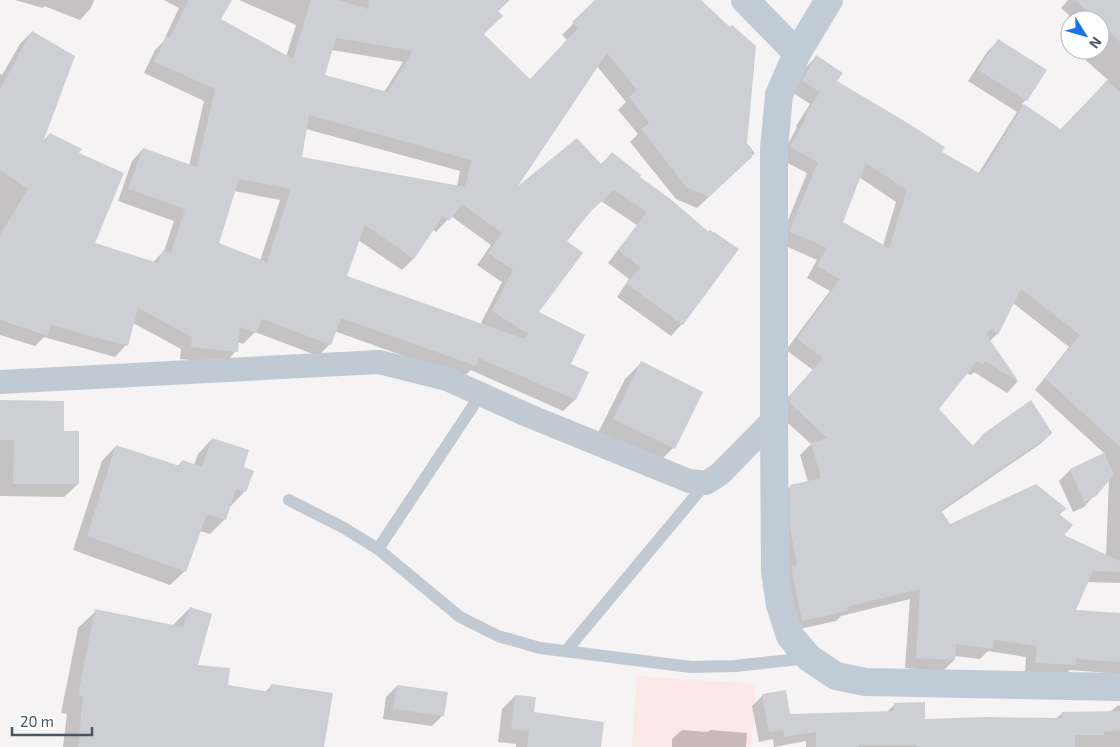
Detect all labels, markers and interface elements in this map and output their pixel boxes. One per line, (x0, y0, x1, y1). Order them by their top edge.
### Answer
north arrow (1060, 10, 1110, 60)
text: N (1086, 34, 1106, 52)
scale bar (12, 704, 92, 736)
text: 20 m (20, 712, 54, 730)

